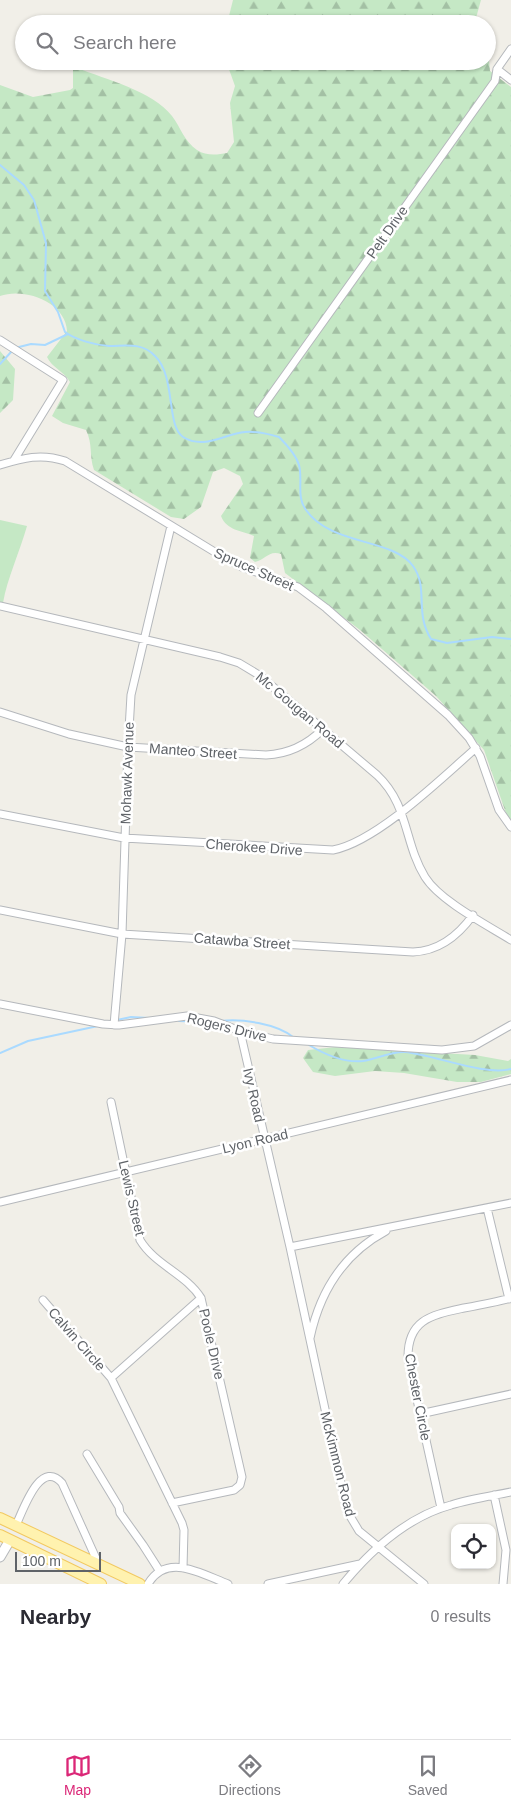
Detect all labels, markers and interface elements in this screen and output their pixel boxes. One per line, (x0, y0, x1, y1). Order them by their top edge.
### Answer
search box (15, 15, 496, 70)
icon: search (33, 29, 61, 57)
text: Search here (73, 32, 177, 53)
street label: Pelt Drive (363, 202, 411, 261)
street label: Spruce Street (212, 544, 296, 594)
street label: Mc Gougan Road (253, 669, 347, 751)
street label: Mohawk Avenue (117, 721, 137, 824)
street label: Manteo Street (149, 740, 238, 762)
street label: Cherokee Drive (205, 836, 303, 858)
street label: Catawba Street (193, 930, 291, 952)
street label: Rogers Drive (185, 1009, 269, 1045)
street label: Ivy Road (240, 1066, 268, 1124)
street label: Lyon Road (220, 1126, 290, 1156)
street label: Lewis Street (116, 1159, 148, 1237)
street label: Calvin Circle (45, 1304, 109, 1374)
street label: Poole Drive (196, 1307, 228, 1381)
street label: Chester Circle (402, 1352, 434, 1442)
street label: McKimmon Road (317, 1410, 359, 1518)
map controls (451, 1524, 496, 1569)
button: locate (451, 1524, 496, 1569)
scale bar (15, 1549, 101, 1572)
text: 100 m (22, 1553, 61, 1569)
text: Nearby (20, 1605, 91, 1628)
text: 0 results (431, 1608, 491, 1625)
tab: Map (64, 1752, 92, 1798)
tab: Directions (219, 1752, 281, 1798)
tab: Saved (408, 1752, 447, 1798)

